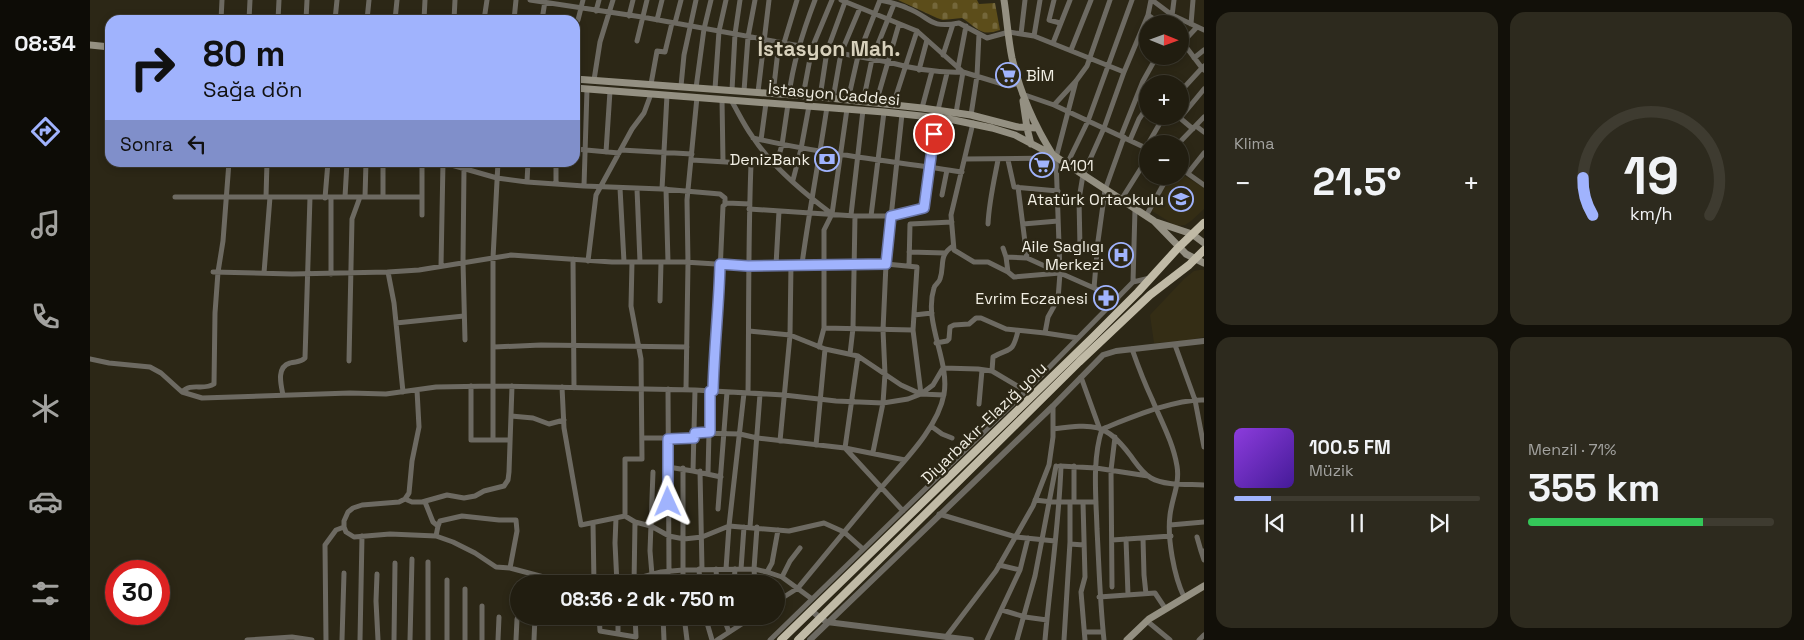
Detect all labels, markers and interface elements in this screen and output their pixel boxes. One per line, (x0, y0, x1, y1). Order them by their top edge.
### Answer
north arrow (1139, 15, 1189, 65)
map controls (1139, 15, 1189, 185)
text: 08:34 (14, 29, 76, 57)
text: 80 m (203, 32, 285, 76)
icon: right (120, 35, 185, 100)
district label: İstasyon Mah. (758, 35, 900, 62)
supermarket icon: BİM (995, 62, 1021, 88)
place label: BİM (1026, 65, 1054, 86)
text: Sağa dön (203, 75, 303, 103)
button: + (1139, 75, 1189, 125)
street label: İstasyon Caddesi (767, 78, 901, 110)
pin (913, 113, 955, 155)
icon: directions (28, 114, 63, 149)
icon: arrive (920, 120, 948, 148)
icon: left (183, 130, 211, 158)
text: Sonra (120, 132, 173, 157)
text: Klima (1234, 133, 1275, 154)
button: − (1139, 135, 1189, 185)
text: 19 (1623, 143, 1679, 209)
bank icon: DenizBank (814, 146, 840, 172)
place label: DenizBank (730, 149, 810, 170)
supermarket icon: A101 (1029, 152, 1055, 178)
place label: A101 (1060, 155, 1094, 176)
text: 21.5° (1313, 158, 1401, 206)
text: − (1234, 165, 1251, 201)
text: + (1463, 165, 1480, 201)
school or university icon: Atatürk Ortaokulu (1168, 186, 1194, 212)
place label: Atatürk Ortaokulu (1027, 189, 1164, 210)
text: km/h (1630, 202, 1672, 225)
icon: music (28, 207, 63, 242)
place label: Aile Saglıgı Merkezi (1021, 236, 1104, 275)
hospital icon: Aile Saglıgı Merkezi (1108, 242, 1134, 268)
pharmacy icon: Evrim Eczanesi (1093, 285, 1119, 311)
place label: Evrim Eczanesi (975, 288, 1088, 309)
icon: phone (28, 299, 63, 334)
street label: Diyarbakır-Elazığ yolu (917, 358, 1051, 488)
icon: climate (28, 391, 63, 426)
text: 100.5 FM (1309, 435, 1391, 460)
text: Menzil · 71% (1528, 439, 1616, 460)
text: Müzik (1309, 460, 1354, 481)
text: 355 km (1528, 464, 1660, 512)
position arrow (641, 475, 693, 527)
icon: car (28, 484, 63, 519)
icon: previous (1261, 509, 1289, 537)
icon: pause (1343, 509, 1371, 537)
icon: next (1425, 509, 1453, 537)
speed limit sign: 30 (105, 560, 170, 625)
icon: filters (28, 576, 63, 611)
text: 08:36 · 2 dk · 750 m (560, 587, 735, 612)

